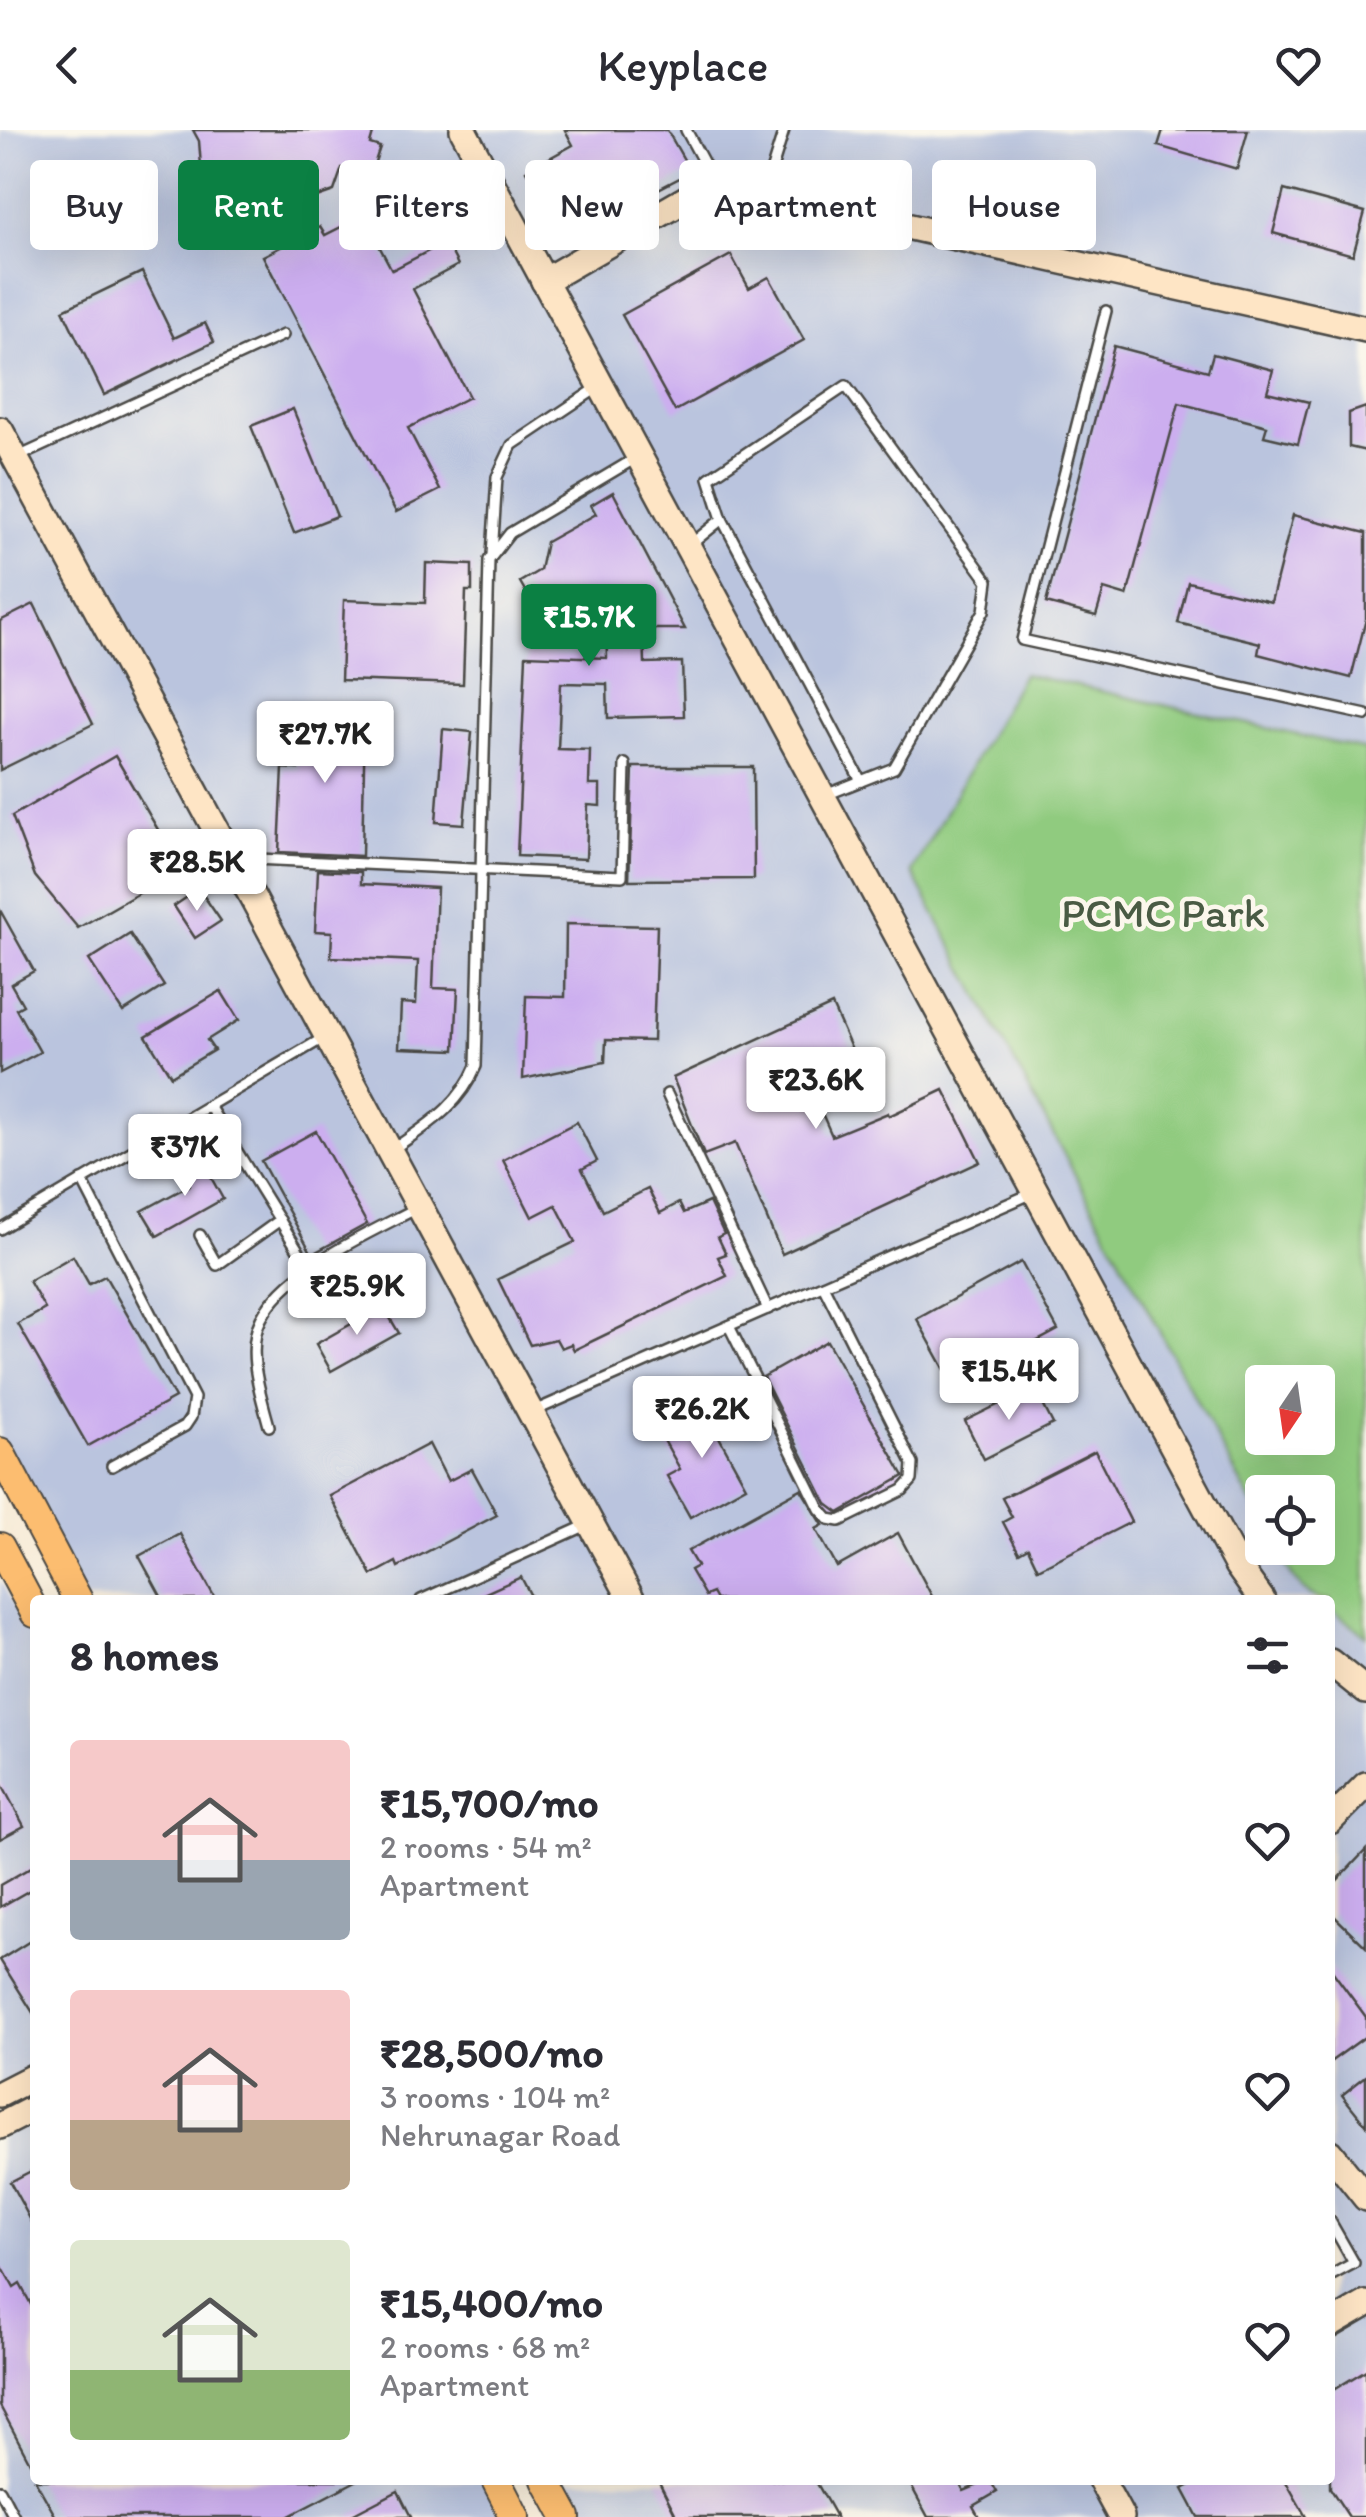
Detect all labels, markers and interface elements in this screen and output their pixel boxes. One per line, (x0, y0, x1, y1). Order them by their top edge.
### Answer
icon: back (40, 38, 95, 93)
text: Keyplace (598, 38, 768, 92)
icon: heart (1271, 38, 1326, 93)
chip: Buy (30, 160, 158, 250)
chip: Rent (178, 160, 319, 250)
chip: Filters (339, 160, 505, 250)
chip: New (525, 160, 659, 250)
chip: Apartment (679, 160, 912, 250)
chip: House (932, 160, 1096, 250)
pin: ₹15.7K (508, 584, 670, 669)
text: ₹15.7K (543, 597, 635, 635)
pin: ₹27.7K (244, 701, 406, 786)
text: ₹27.7K (279, 714, 371, 752)
pin: ₹28.5K (116, 829, 278, 914)
text: ₹28.5K (149, 842, 245, 880)
park label: PCMC Park (1061, 887, 1265, 938)
pin: ₹23.6K (735, 1047, 897, 1132)
text: ₹23.6K (768, 1060, 864, 1098)
pin: ₹37K (126, 1114, 244, 1199)
text: ₹37K (150, 1127, 220, 1165)
pin: ₹25.9K (276, 1253, 438, 1338)
text: ₹25.9K (310, 1266, 404, 1304)
pin: ₹15.4K (928, 1338, 1090, 1423)
text: ₹15.4K (962, 1351, 1056, 1389)
north arrow (1245, 1365, 1335, 1455)
map controls (1245, 1365, 1335, 1565)
pin: ₹26.2K (621, 1376, 783, 1461)
text: ₹26.2K (655, 1389, 749, 1427)
button: locate (1245, 1475, 1335, 1565)
icon: filters (1240, 1628, 1295, 1683)
text: 8 homes (70, 1630, 219, 1681)
text: ₹15,700/mo (380, 1777, 599, 1828)
icon: home (150, 1780, 270, 1900)
icon: heart (1240, 1813, 1295, 1868)
text: 2 rooms · 54 m² (380, 1828, 592, 1866)
text: Apartment (380, 1866, 529, 1904)
text: ₹28,500/mo (380, 2027, 604, 2078)
icon: home (150, 2030, 270, 2150)
icon: heart (1240, 2063, 1295, 2118)
text: 3 rooms · 104 m² (380, 2078, 610, 2116)
text: Nehrunagar Road (380, 2116, 620, 2154)
text: ₹15,400/mo (380, 2277, 603, 2328)
icon: home (150, 2280, 270, 2400)
icon: heart (1240, 2313, 1295, 2368)
text: 2 rooms · 68 m² (380, 2328, 590, 2366)
text: Apartment (380, 2366, 529, 2404)

